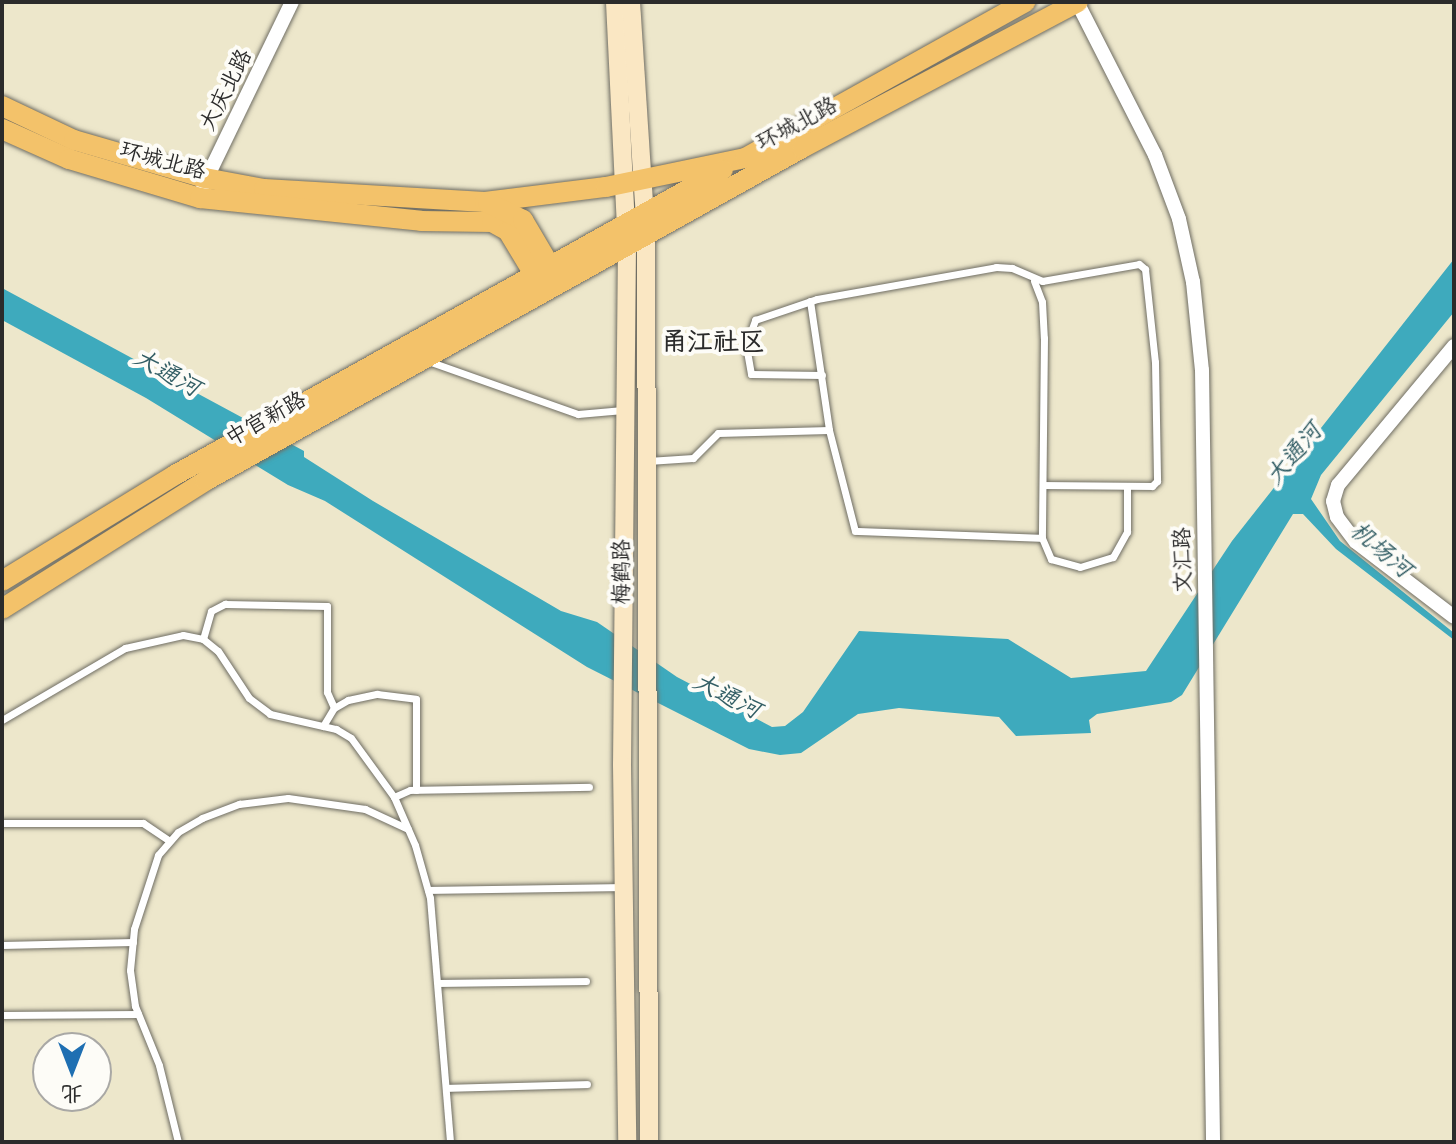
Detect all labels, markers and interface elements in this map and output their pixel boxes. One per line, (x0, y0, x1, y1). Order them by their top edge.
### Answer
street label: 大庆北路 (194, 45, 258, 135)
street label: 环城北路 (752, 92, 842, 156)
street label: 环城北路 (117, 137, 209, 185)
district label: 甬江社区 (661, 327, 765, 359)
water label: 大通河 (129, 343, 205, 403)
street label: 中官新路 (221, 386, 311, 452)
water label: 大通河 (1260, 417, 1328, 491)
water label: 机场河 (1344, 516, 1418, 584)
street label: 文汇路 (1169, 527, 1197, 593)
street label: 梅鹤路 (609, 539, 635, 605)
water label: 大通河 (688, 667, 766, 725)
north arrow (32, 1032, 112, 1112)
text: 北 (61, 1080, 83, 1108)

